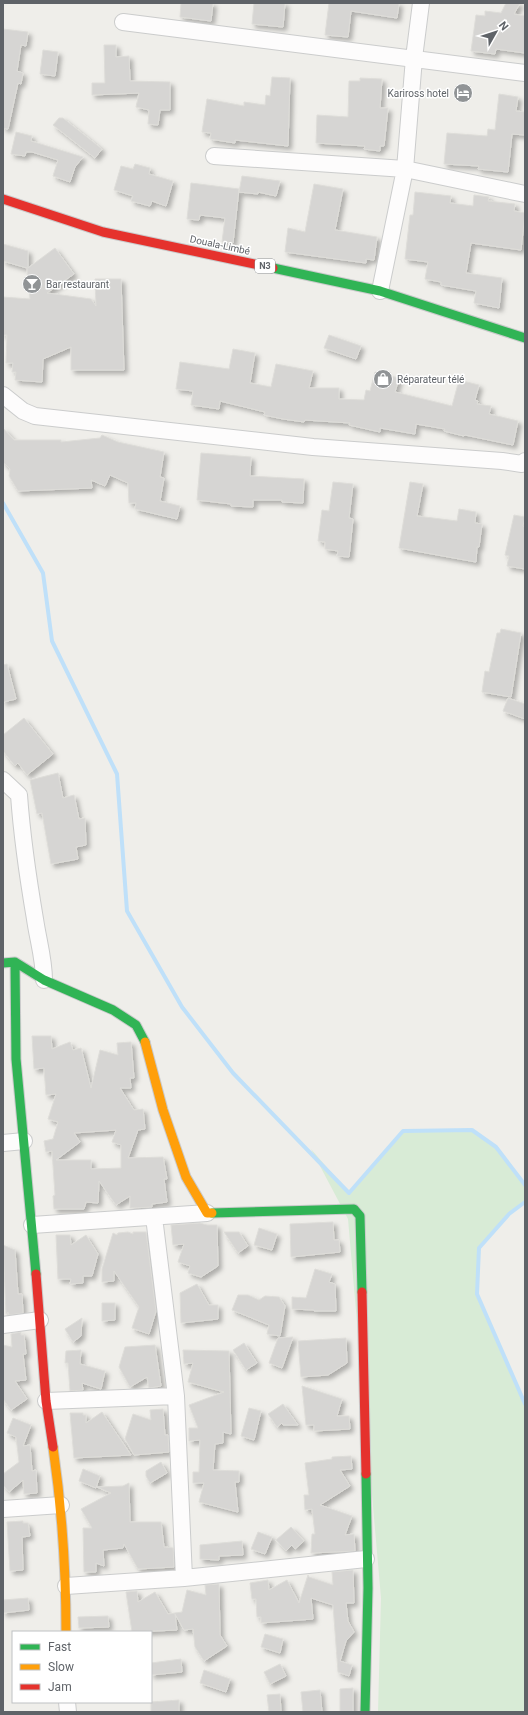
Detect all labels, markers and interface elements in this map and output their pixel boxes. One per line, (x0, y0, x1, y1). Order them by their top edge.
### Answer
north arrow (476, 12, 516, 52)
text: N (496, 19, 511, 33)
hotel icon: Kariross hotel (452, 82, 474, 104)
place label: Kariross hotel (387, 88, 449, 99)
street label: Douala-Limbé (189, 233, 251, 257)
road number: N3 (255, 259, 275, 273)
bar icon: Bar restaurant (21, 273, 43, 295)
place label: Bar restaurant (46, 279, 109, 290)
shop icon: Réparateur télé (372, 368, 394, 390)
place label: Réparateur télé (397, 374, 464, 385)
legend (12, 1631, 152, 1703)
text: Fast (48, 1640, 71, 1654)
text: Slow (48, 1660, 74, 1674)
text: Jam (48, 1680, 72, 1694)

